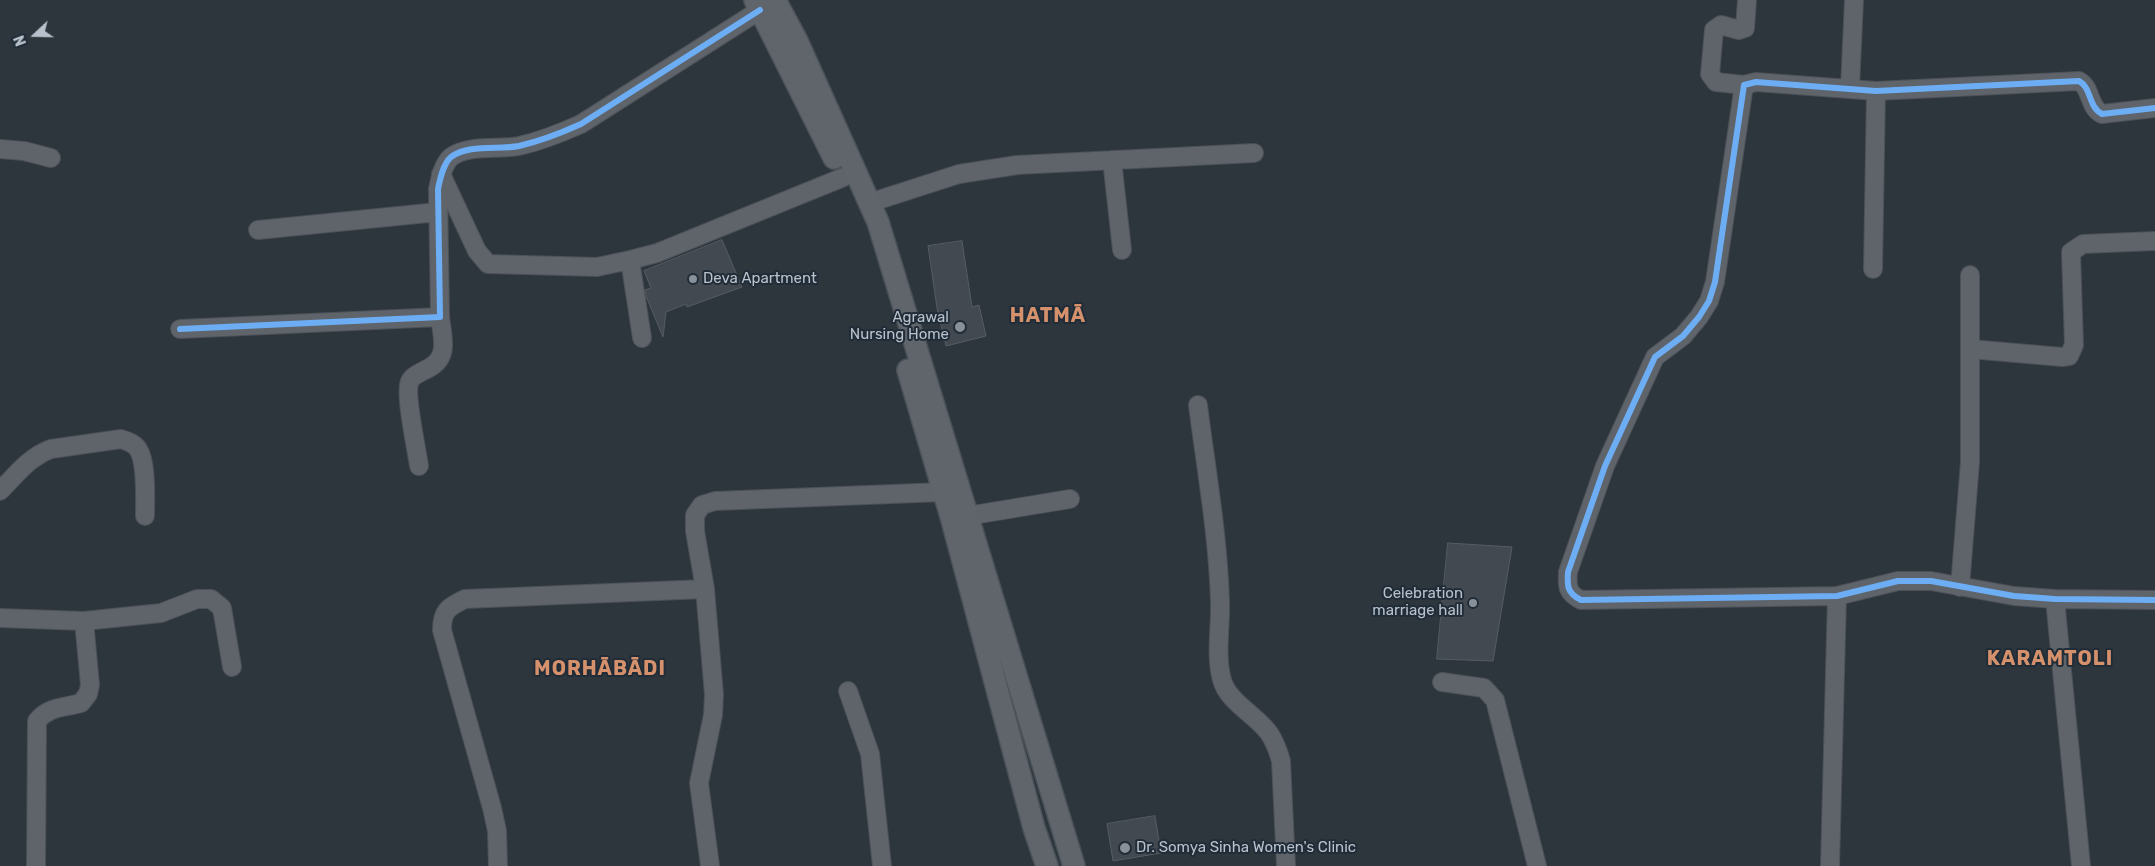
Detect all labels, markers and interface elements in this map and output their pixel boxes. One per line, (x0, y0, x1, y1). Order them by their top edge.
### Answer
north arrow (10, 10, 60, 60)
text: N (11, 33, 30, 48)
place label: Deva Apartment (703, 270, 817, 288)
marker: Deva Apartment (687, 273, 699, 285)
district label: HATMĀ (1009, 304, 1087, 328)
place label: Agrawal Nursing Home (850, 309, 949, 344)
marker: Agrawal Nursing Home (953, 320, 967, 334)
place label: Celebration marriage hall (1372, 585, 1463, 620)
marker: Celebration marriage hall (1467, 597, 1479, 609)
district label: KARAMTOLI (1986, 647, 2114, 671)
district label: MORHĀBĀDI (533, 657, 667, 681)
place label: Dr. Somya Sinha Women's Clinic (1136, 839, 1356, 857)
marker: Dr. Somya Sinha Women's Clinic (1118, 841, 1132, 855)

